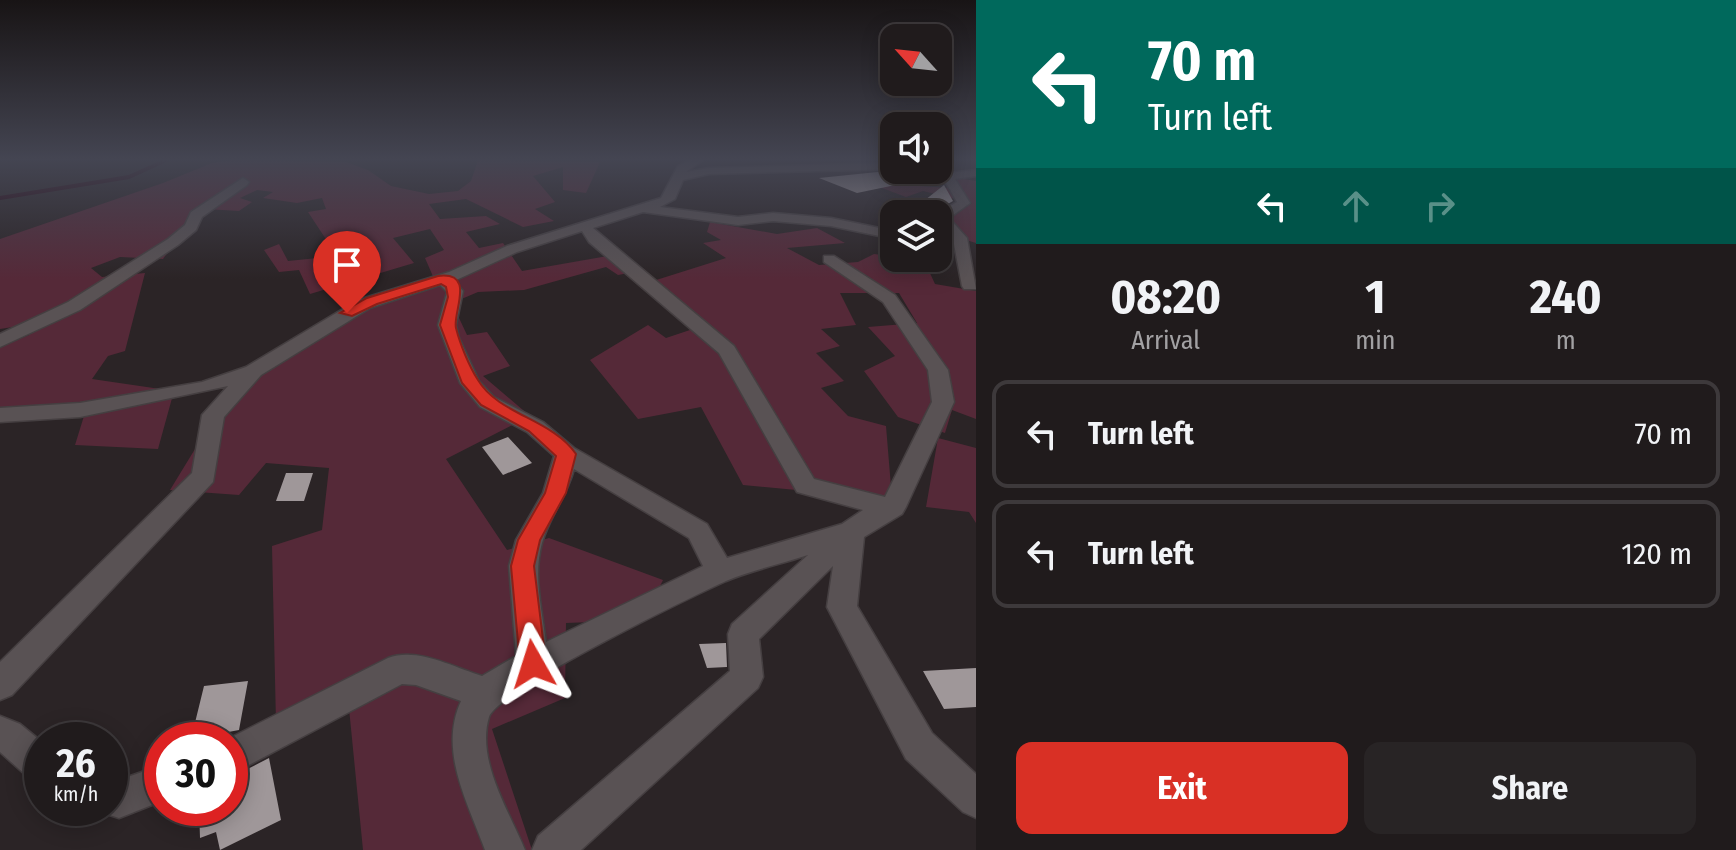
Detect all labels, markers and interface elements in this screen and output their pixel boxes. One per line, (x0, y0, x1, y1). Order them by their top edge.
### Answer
north arrow (880, 24, 952, 96)
map controls (880, 24, 952, 272)
text: 70 m (1148, 28, 1256, 95)
icon: left (1016, 32, 1120, 136)
text: Turn left (1148, 96, 1272, 140)
button: sound (880, 112, 952, 184)
icon: left (1250, 184, 1294, 228)
icon: ahead (1334, 184, 1378, 228)
icon: right (1418, 184, 1462, 228)
button: layers (880, 200, 952, 272)
pin (313, 231, 381, 313)
icon: arrive (325, 243, 369, 287)
text: 08:20 (1110, 268, 1221, 326)
text: 1 (1365, 268, 1386, 326)
text: 240 (1530, 268, 1602, 326)
text: Arrival (1131, 325, 1200, 356)
text: min (1355, 325, 1396, 356)
text: m (1556, 325, 1576, 356)
icon: left (1020, 412, 1064, 456)
text: Turn left (1088, 416, 1194, 452)
text: 70 m (1634, 416, 1692, 452)
icon: left (1020, 532, 1064, 576)
text: Turn left (1088, 536, 1194, 572)
text: 120 m (1621, 536, 1692, 572)
position arrow (491, 622, 575, 706)
speed limit sign: 30 (144, 722, 248, 826)
text: 26 (56, 740, 96, 788)
button: Exit (1016, 742, 1348, 834)
button: Share (1364, 742, 1696, 834)
text: km/h (54, 782, 98, 806)

